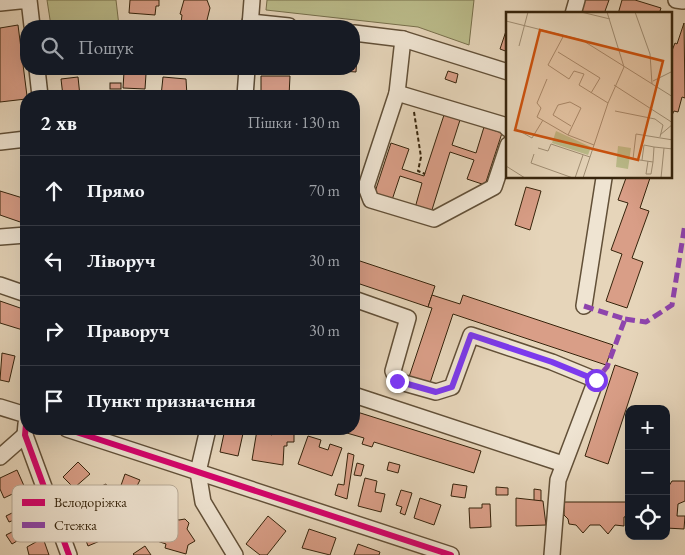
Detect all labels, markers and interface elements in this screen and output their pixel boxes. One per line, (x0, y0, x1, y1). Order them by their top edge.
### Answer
inset map (506, 12, 672, 179)
search box (20, 20, 360, 75)
icon: search (38, 34, 66, 62)
text: Пошук (78, 35, 134, 60)
text: 2 хв (40, 109, 77, 136)
text: Пішки · 130 m (247, 112, 340, 133)
icon: ahead (40, 177, 68, 205)
text: Прямо (87, 178, 145, 203)
text: 70 m (309, 180, 340, 201)
icon: left (40, 247, 68, 275)
text: Ліворуч (87, 248, 155, 273)
text: 30 m (309, 250, 340, 271)
icon: right (40, 317, 68, 345)
text: Праворуч (87, 318, 169, 343)
text: 30 m (309, 320, 340, 341)
route start (585, 369, 608, 392)
route end (386, 370, 409, 393)
icon: arrive (40, 387, 68, 415)
text: Пункт призначення (87, 388, 256, 413)
map controls (625, 405, 670, 540)
button: + (625, 405, 670, 450)
button: − (625, 450, 670, 495)
legend (12, 485, 178, 542)
text: Велодоріжка (54, 493, 127, 511)
button: locate (625, 495, 670, 540)
text: Стежка (54, 516, 97, 534)

